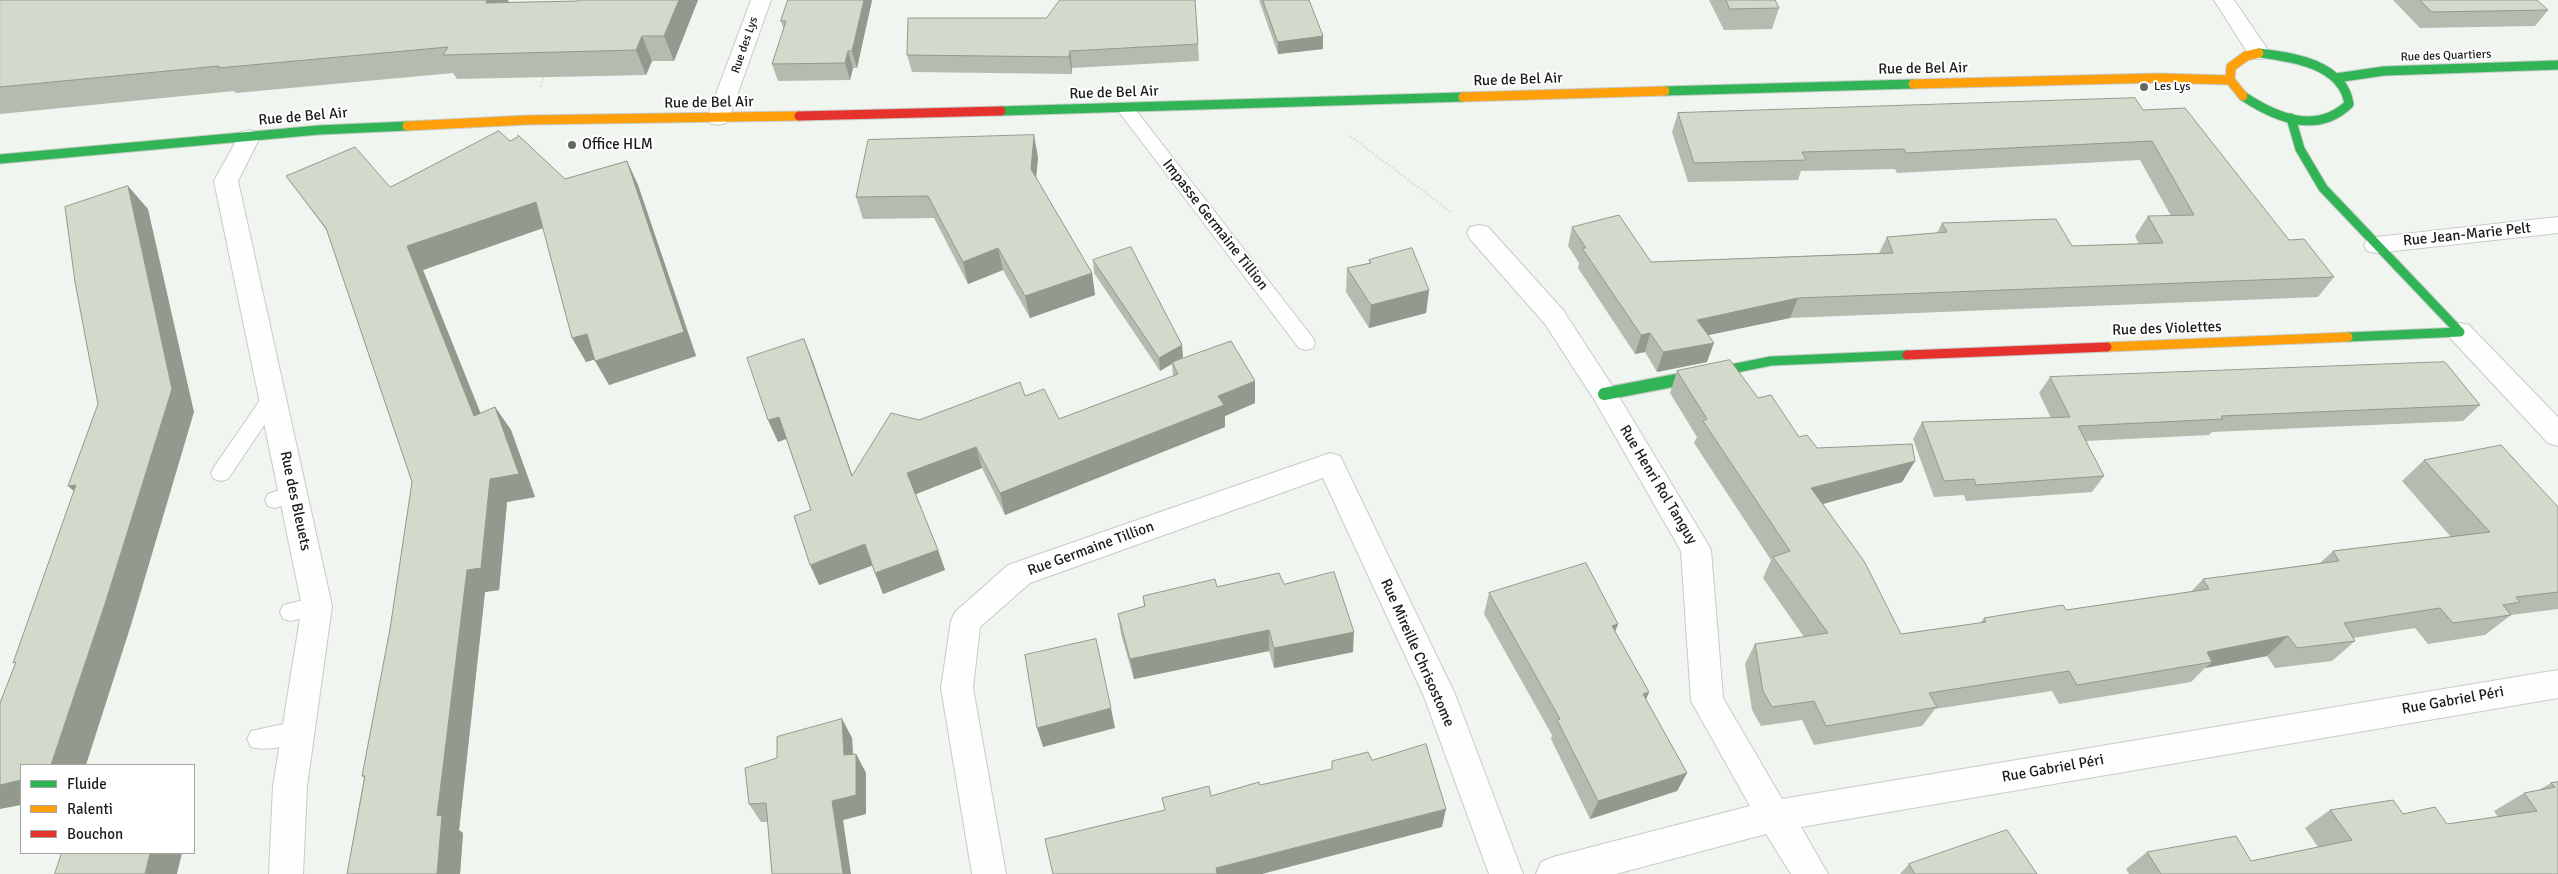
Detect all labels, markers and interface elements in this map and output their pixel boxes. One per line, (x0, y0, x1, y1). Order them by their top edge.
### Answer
street label: Rue des Lys (729, 15, 761, 75)
street label: Rue des Quartiers (2400, 47, 2492, 65)
street label: Rue de Bel Air (1878, 59, 1968, 79)
street label: Rue de Bel Air (1473, 69, 1563, 91)
place label: Les Lys (2154, 80, 2190, 94)
marker: Les Lys (2138, 81, 2150, 93)
street label: Rue de Bel Air (1069, 82, 1159, 104)
street label: Rue de Bel Air (664, 93, 754, 113)
street label: Rue de Bel Air (258, 104, 348, 130)
place label: Office HLM (582, 136, 653, 154)
marker: Office HLM (566, 139, 578, 151)
street label: Impasse Germaine Tillion (1158, 156, 1272, 294)
street label: Rue Jean-Marie Pelt (2402, 219, 2532, 251)
street label: Rue des Violettes (2112, 318, 2222, 340)
street label: Rue Henri Rol Tanguy (1615, 422, 1701, 548)
street label: Rue des Bleuets (276, 450, 314, 552)
street label: Rue Germaine Tillion (1025, 518, 1157, 580)
street label: Rue Mireille Chrisostome (1376, 576, 1458, 730)
street label: Rue Gabriel Péri (2401, 683, 2505, 719)
street label: Rue Gabriel Péri (2001, 751, 2105, 787)
legend (20, 764, 195, 854)
text: Fluide (67, 775, 107, 793)
text: Ralenti (67, 800, 113, 818)
text: Bouchon (67, 825, 123, 843)

